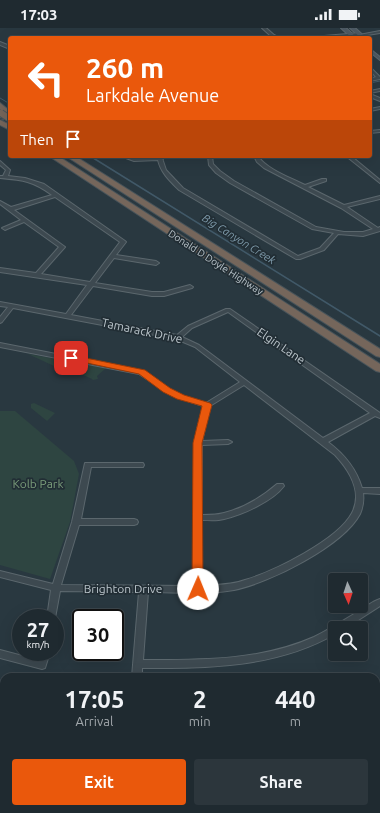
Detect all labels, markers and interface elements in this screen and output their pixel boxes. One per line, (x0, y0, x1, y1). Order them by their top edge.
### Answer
text: 17:03 (20, 6, 58, 23)
icon: left (20, 52, 72, 104)
text: 260 m (86, 52, 164, 83)
text: Larkdale Avenue (86, 85, 219, 105)
icon: arrive (62, 128, 84, 150)
text: Then (20, 131, 54, 148)
water label: Big Canyon Creek (200, 212, 278, 267)
street label: Donald D Doyle Highway (166, 228, 265, 297)
street label: Tamarack Drive (100, 316, 184, 345)
street label: Elgin Lane (255, 325, 308, 366)
pin (54, 341, 88, 375)
icon: arrive (60, 347, 82, 369)
park label: Kolb Park (13, 477, 63, 490)
position arrow (177, 568, 219, 610)
north arrow (328, 573, 368, 613)
map controls (328, 573, 368, 661)
street label: Brighton Drive (84, 582, 162, 595)
speed limit sign: 30 (72, 609, 124, 661)
text: 27 (27, 618, 49, 641)
button: search (328, 621, 368, 661)
text: km/h (26, 639, 50, 650)
text: 17:05 (64, 686, 124, 713)
text: 2 (193, 686, 206, 713)
text: 440 (275, 686, 316, 713)
text: Arrival (75, 714, 113, 728)
text: min (189, 714, 211, 728)
text: m (290, 714, 301, 728)
button: Exit (12, 759, 186, 805)
button: Share (194, 759, 368, 805)

